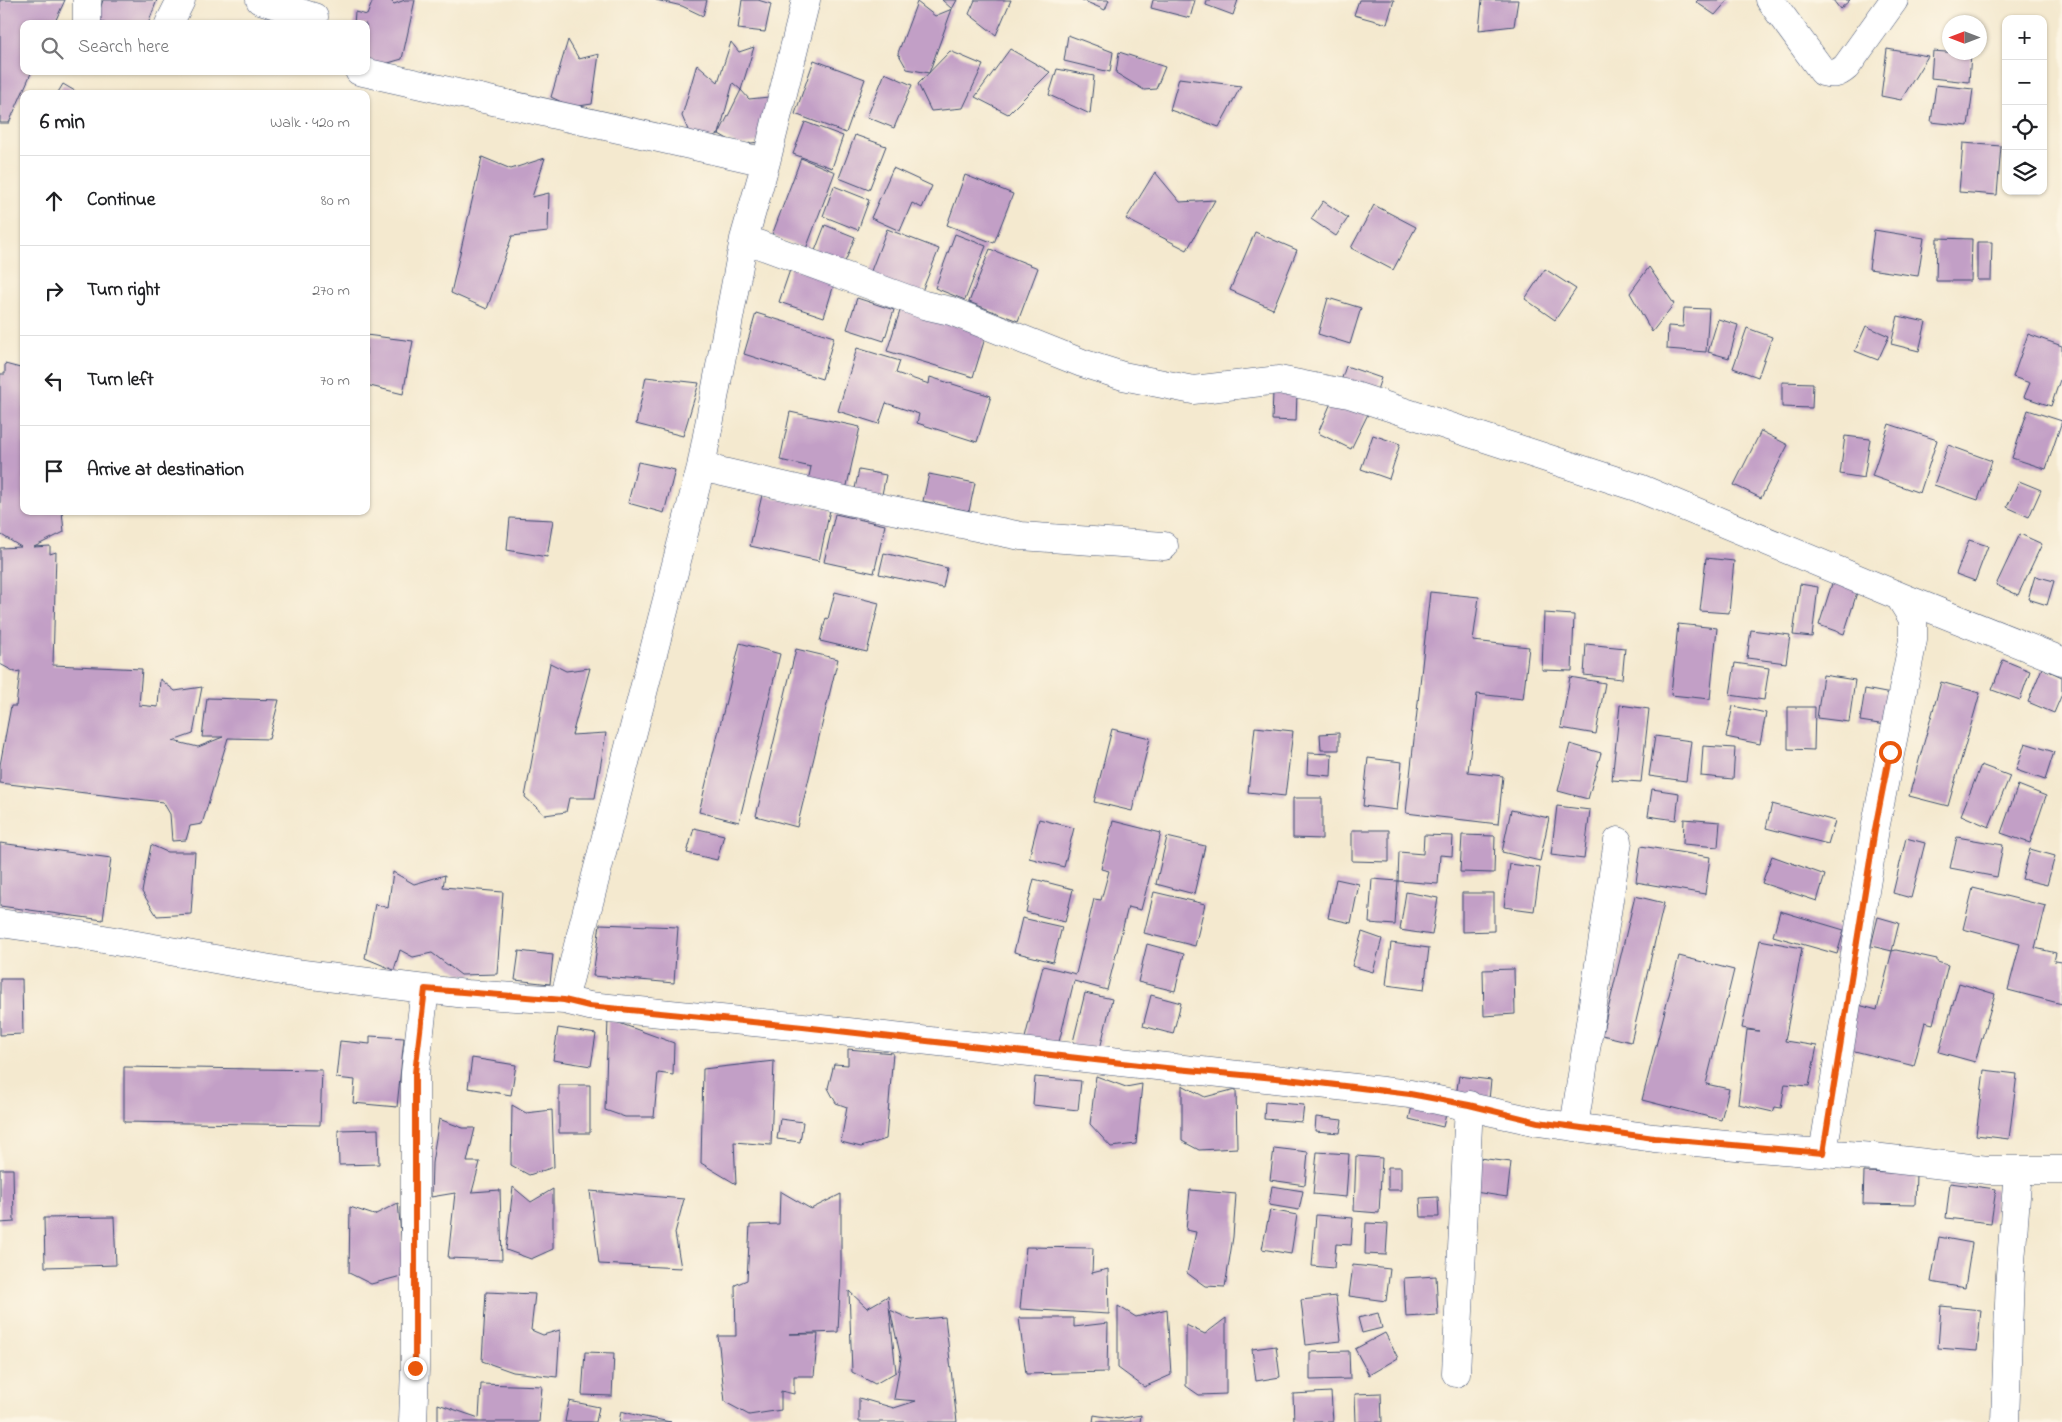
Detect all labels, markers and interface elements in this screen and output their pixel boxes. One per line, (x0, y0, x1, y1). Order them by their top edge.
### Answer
north arrow (1942, 15, 1987, 60)
map controls (2002, 15, 2047, 195)
button: + (2002, 15, 2047, 60)
search box (20, 20, 370, 75)
icon: search (38, 34, 66, 62)
text: Search here (78, 34, 169, 61)
button: − (2002, 60, 2047, 105)
button: locate (2002, 105, 2047, 150)
text: 6 min (40, 108, 85, 138)
text: Walk · 420 m (270, 111, 350, 135)
button: layers (2002, 150, 2047, 195)
icon: ahead (40, 187, 68, 215)
text: Continue (87, 187, 155, 214)
text: 80 m (321, 189, 350, 213)
icon: right (40, 277, 68, 305)
text: Turn right (87, 277, 160, 304)
text: 270 m (312, 279, 350, 303)
icon: left (40, 367, 68, 395)
text: Turn left (87, 367, 154, 394)
text: 70 m (320, 369, 350, 393)
icon: arrive (40, 457, 68, 485)
text: Arrive at destination (87, 457, 244, 484)
route start (1879, 741, 1902, 764)
route end (404, 1357, 427, 1380)

